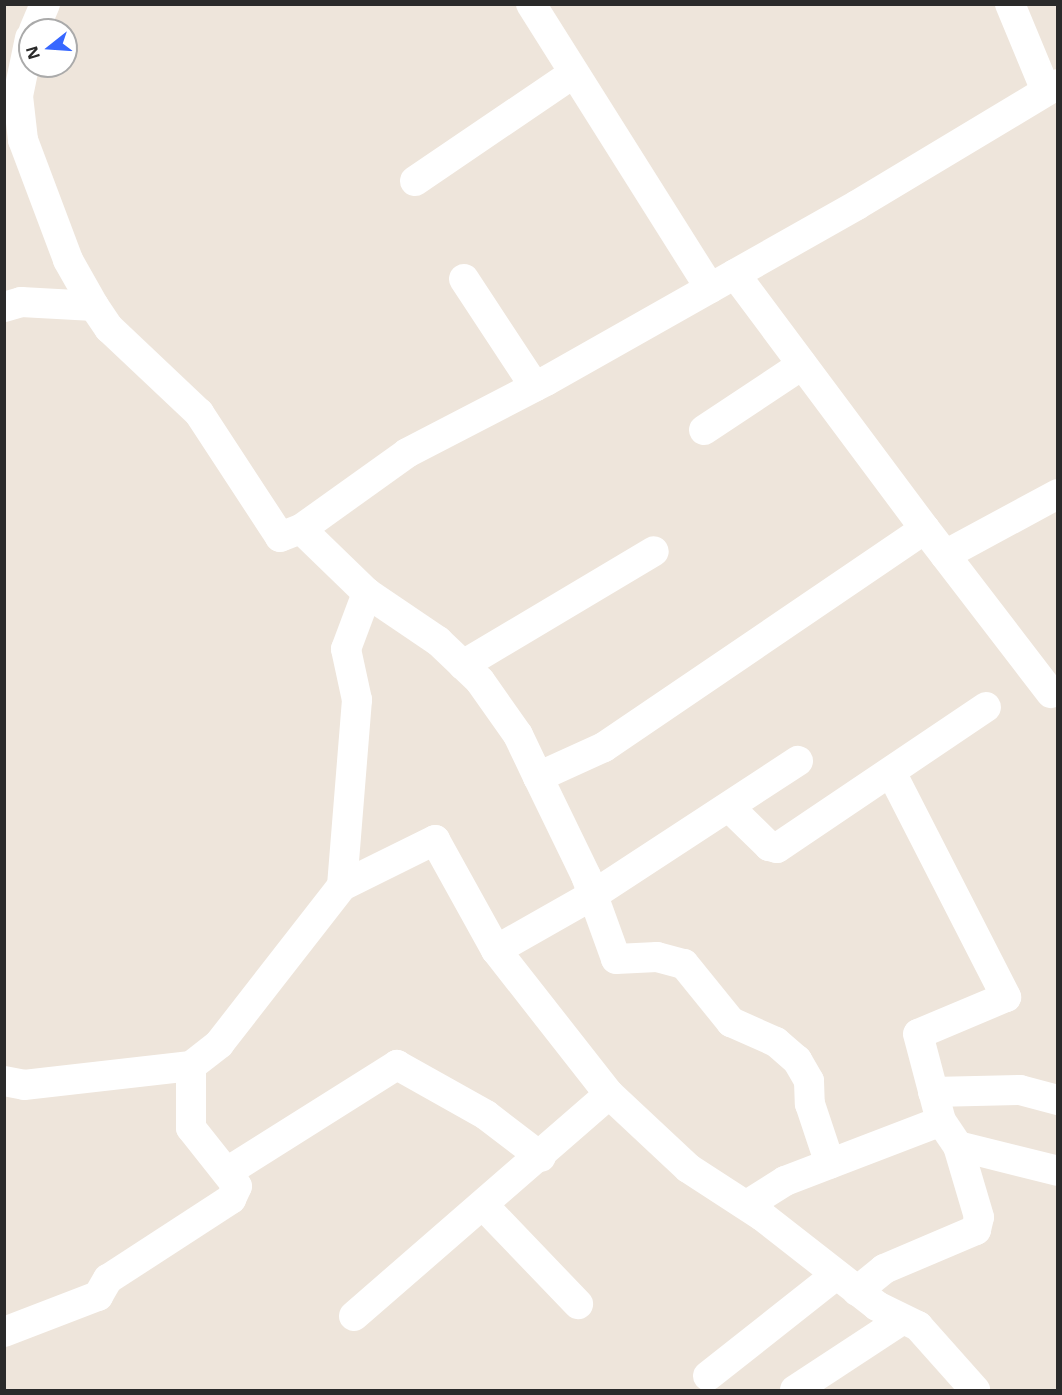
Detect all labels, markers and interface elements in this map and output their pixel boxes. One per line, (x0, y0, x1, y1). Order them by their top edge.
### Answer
north arrow (18, 18, 78, 78)
text: N (20, 43, 45, 62)

